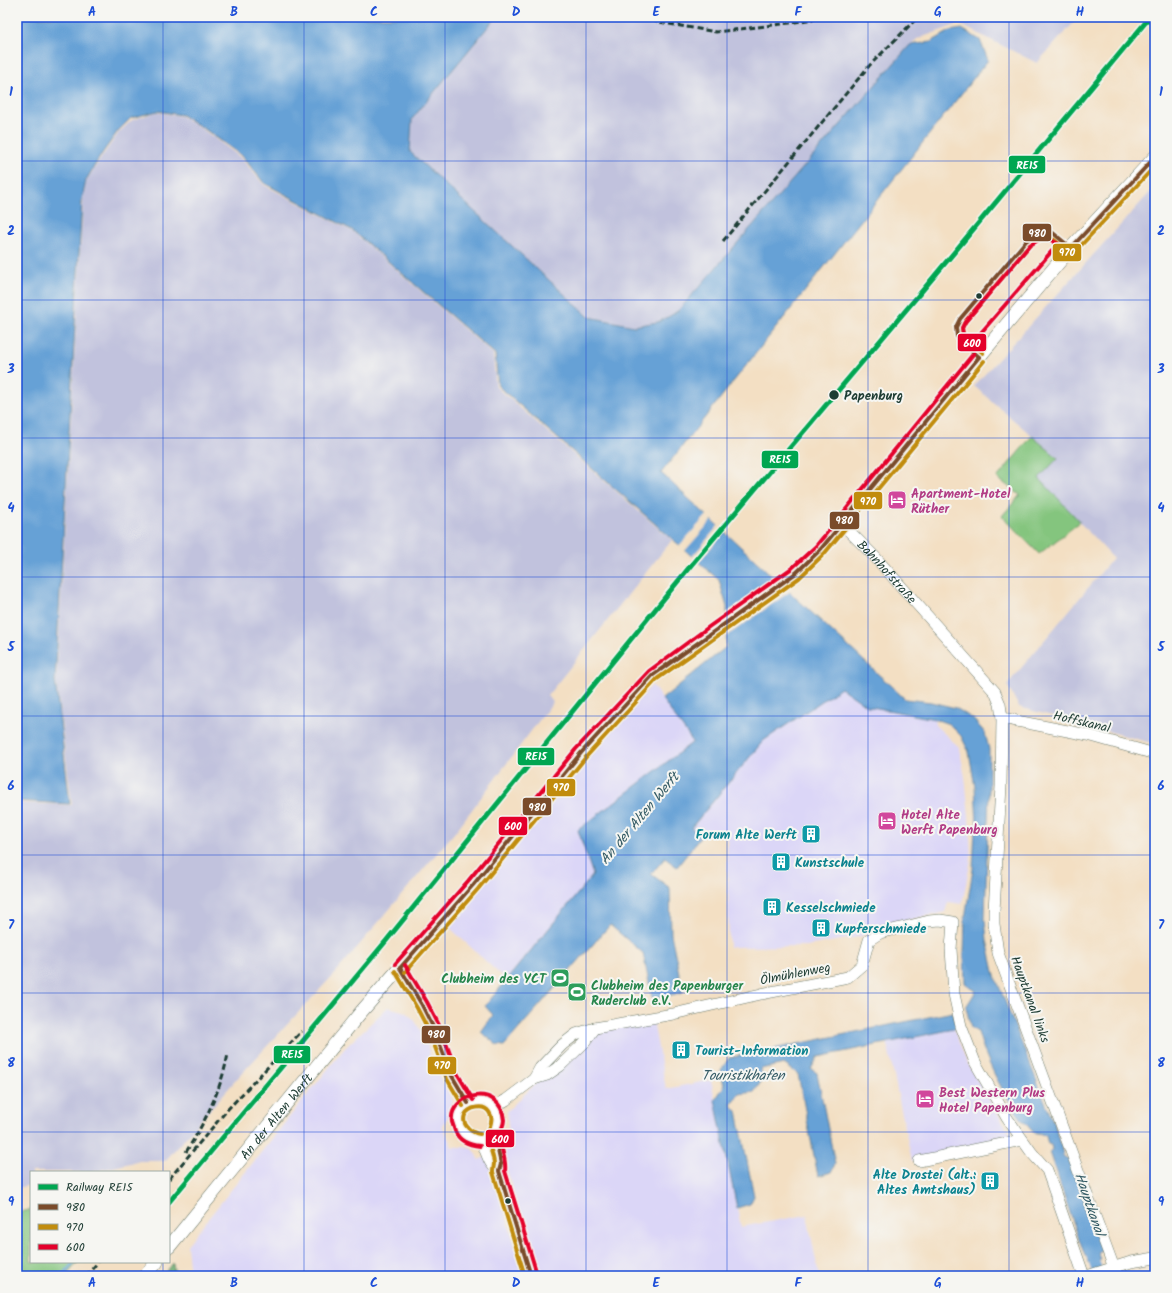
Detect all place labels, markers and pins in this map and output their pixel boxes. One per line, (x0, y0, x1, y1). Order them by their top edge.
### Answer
unlabelled marker (974, 291, 984, 301)
place label: Papenburg (844, 386, 903, 407)
marker: Papenburg (827, 388, 841, 402)
place label: Apartment-Hotel Rüther (911, 484, 1011, 520)
hotel icon: Apartment-Hotel Rüther (886, 489, 908, 511)
place label: Hotel Alte Werft Papenburg (901, 805, 998, 841)
hotel icon: Hotel Alte Werft Papenburg (876, 810, 898, 832)
building icon: Forum Alte Werft (800, 823, 822, 845)
place label: Forum Alte Werft (696, 825, 797, 846)
building icon: Kunstschule (770, 851, 792, 873)
place label: Kunstschule (795, 853, 865, 874)
building icon: Kesselschmiede (761, 896, 783, 918)
place label: Kesselschmiede (786, 898, 876, 919)
building icon: Kupferschmiede (810, 917, 832, 939)
place label: Kupferschmiede (835, 919, 927, 940)
sports icon: Clubheim des YCT (549, 967, 571, 989)
place label: Clubheim des YCT (441, 969, 548, 990)
place label: Clubheim des Papenburger Ruderclub e.V. (591, 976, 745, 1012)
sports icon: Clubheim des Papenburger Ruderclub e.V. (566, 981, 588, 1003)
building icon: Tourist-Information (670, 1039, 692, 1061)
place label: Tourist-Information (695, 1041, 808, 1062)
place label: Best Western Plus Hotel Papenburg (939, 1083, 1045, 1119)
hotel icon: Best Western Plus Hotel Papenburg (914, 1088, 936, 1110)
place label: Alte Drostei (alt.: Altes Amtshaus) (873, 1165, 977, 1201)
building icon: Alte Drostei (alt.: Altes Amtshaus) (979, 1170, 1001, 1192)
unlabelled marker (503, 1196, 513, 1206)

